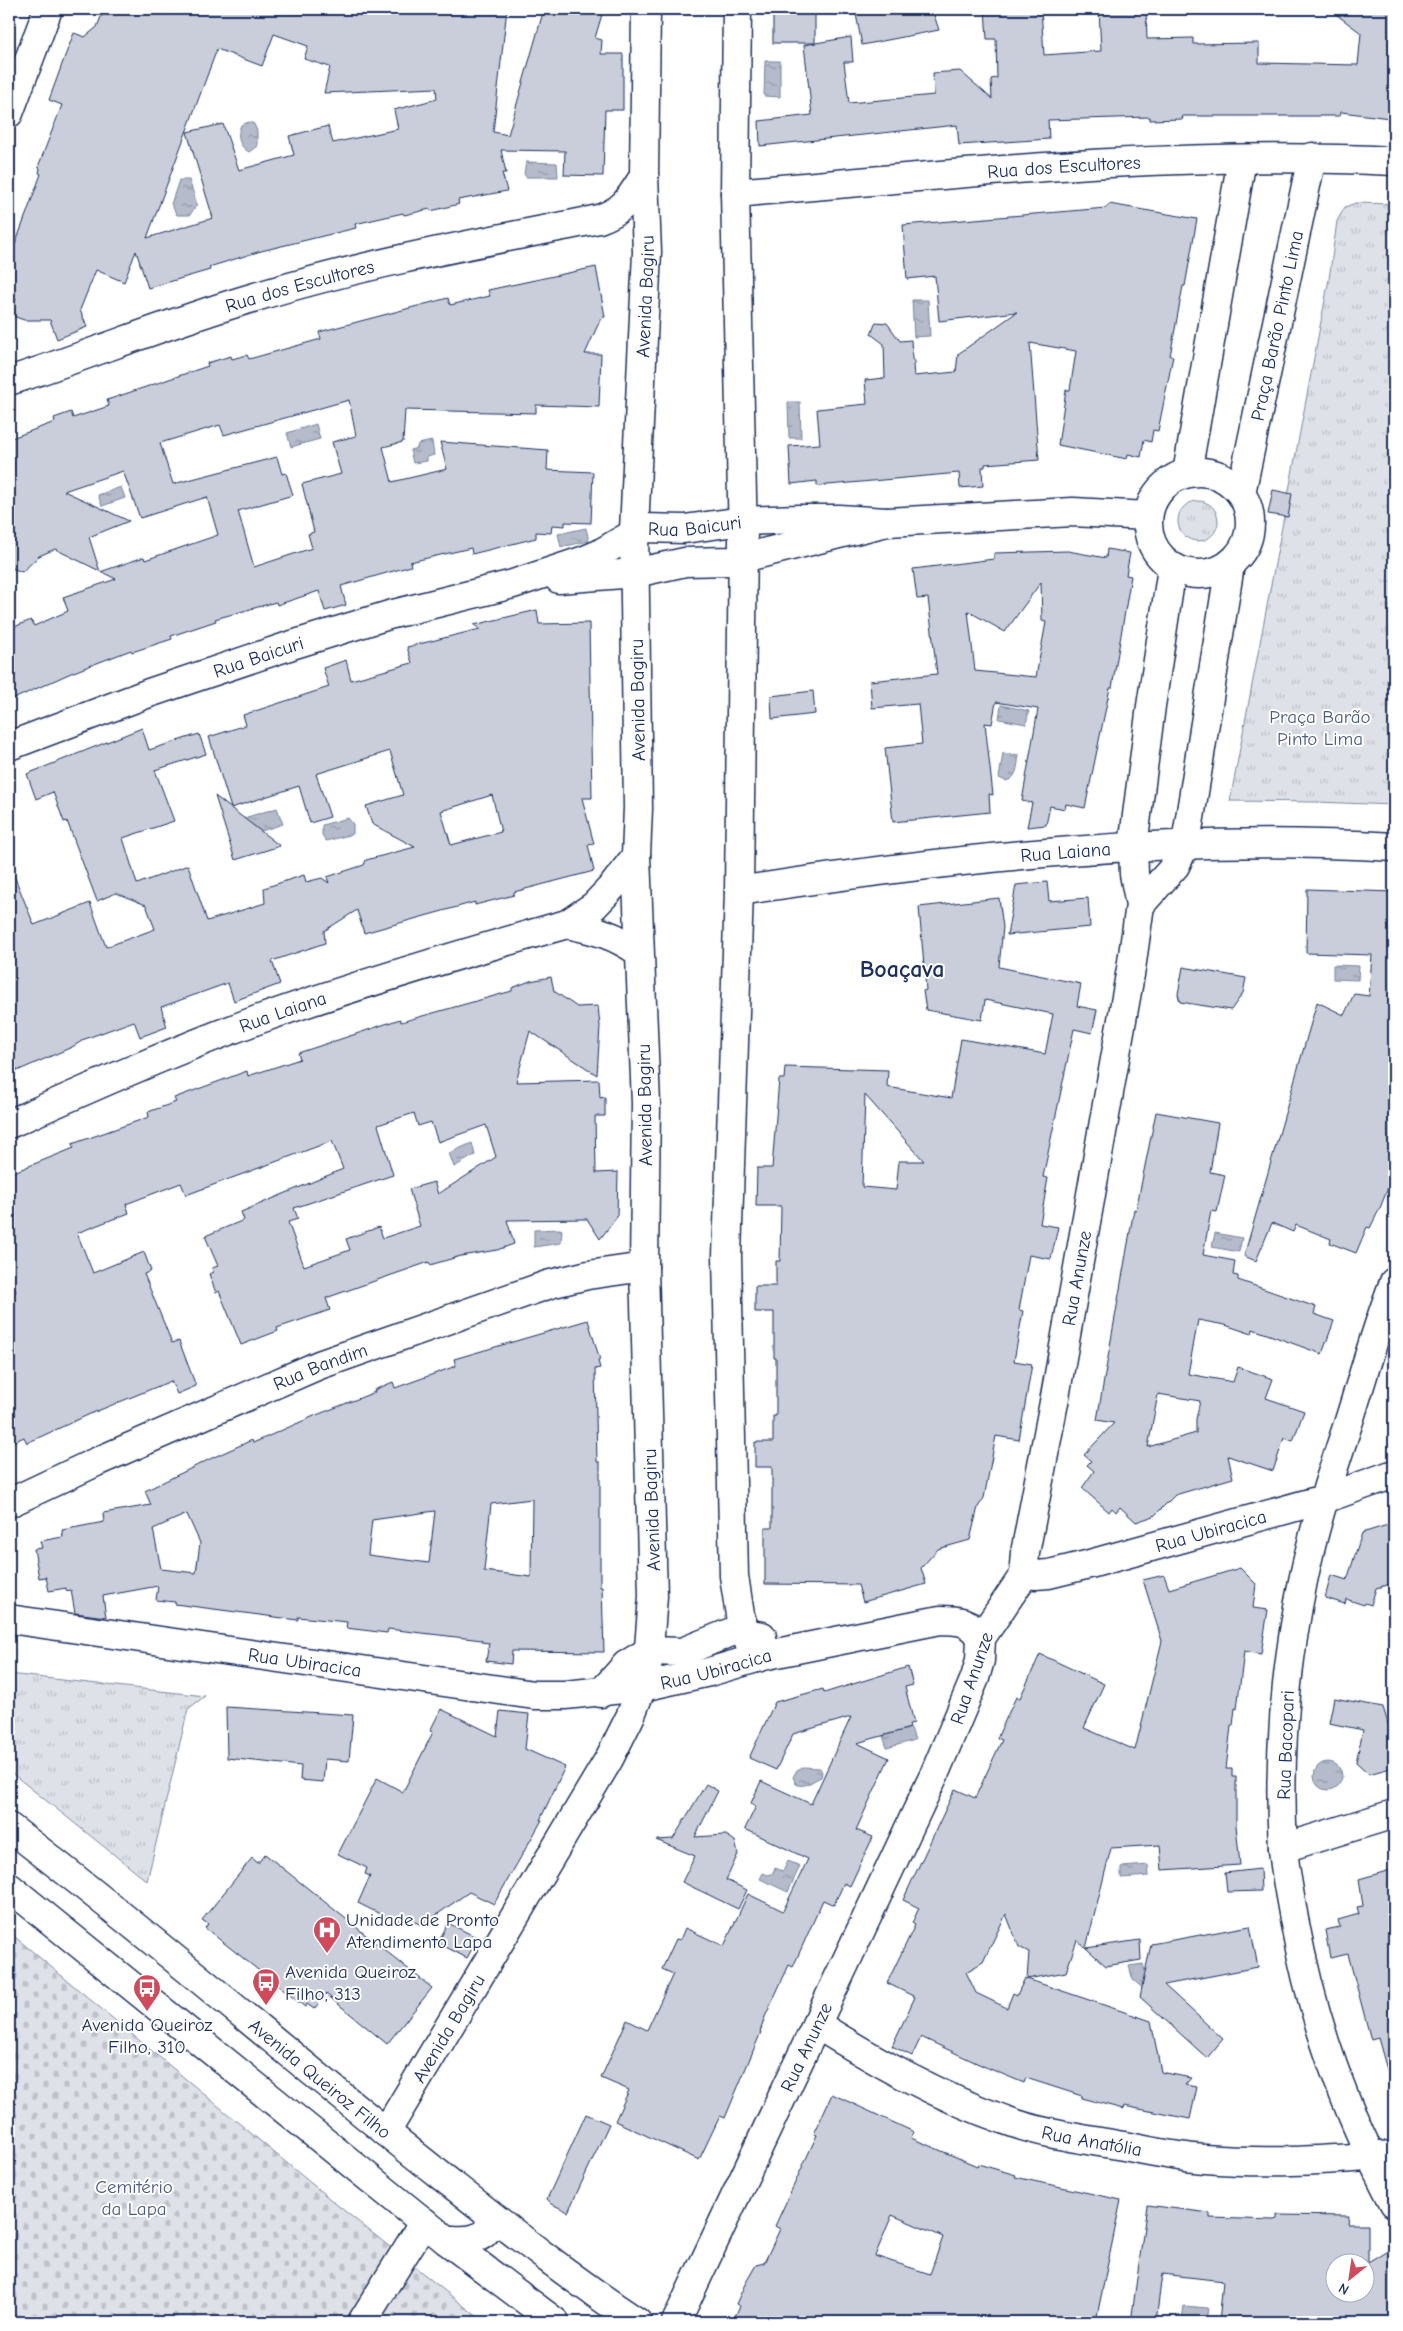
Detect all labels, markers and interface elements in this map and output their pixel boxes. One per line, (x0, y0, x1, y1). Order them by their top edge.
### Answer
street label: Rua dos Escultores (987, 152, 1141, 183)
street label: Praça Barão Pinto Lima (1247, 229, 1308, 423)
street label: Avenida Bagiru (632, 235, 659, 358)
street label: Rua dos Escultores (223, 256, 376, 317)
street label: Rua Baicuri (648, 511, 743, 541)
street label: Rua Baicuri (211, 632, 306, 683)
street label: Avenida Bagiru (626, 639, 650, 761)
park label: Praça Barão Pinto Lima (1269, 706, 1371, 750)
street label: Rua Laiana (1019, 838, 1112, 867)
district label: Boaçava (860, 955, 944, 983)
street label: Rua Laiana (236, 987, 329, 1038)
street label: Avenida Bagiru (633, 1044, 657, 1166)
street label: Rua Anunze (1058, 1229, 1096, 1328)
street label: Rua Bandim (270, 1339, 371, 1396)
street label: Avenida Bagiru (639, 1448, 665, 1572)
street label: Rua Ubiracica (1153, 1506, 1269, 1557)
street label: Rua Anunze (946, 1629, 998, 1727)
street label: Rua Ubiracica (247, 1644, 363, 1682)
street label: Rua Ubiracica (658, 1644, 774, 1695)
street label: Rua Bacopari (1273, 1690, 1299, 1800)
place label: Unidade de Pronto Atendimento Lapa (346, 1909, 499, 1953)
hospital icon: Unidade de Pronto Atendimento Lapa (312, 1915, 342, 1954)
place label: Avenida Queiroz Filho, 313 (285, 1961, 416, 2005)
bus stop icon: Avenida Queiroz Filho, 313 (251, 1967, 281, 2006)
street label: Avenida Bagiru (408, 1970, 490, 2087)
bus stop icon: Avenida Queiroz Filho, 310 (132, 1973, 162, 2012)
street label: Rua Anunze (776, 1999, 837, 2096)
place label: Avenida Queiroz Filho, 310 (81, 2014, 213, 2058)
street label: Avenida Queiroz Filho (244, 2014, 395, 2144)
street label: Rua Anatólia (1039, 2121, 1144, 2161)
park label: Cemitério da Lapa (95, 2176, 173, 2220)
north arrow (1326, 2254, 1376, 2304)
text: N (1336, 2279, 1352, 2298)

